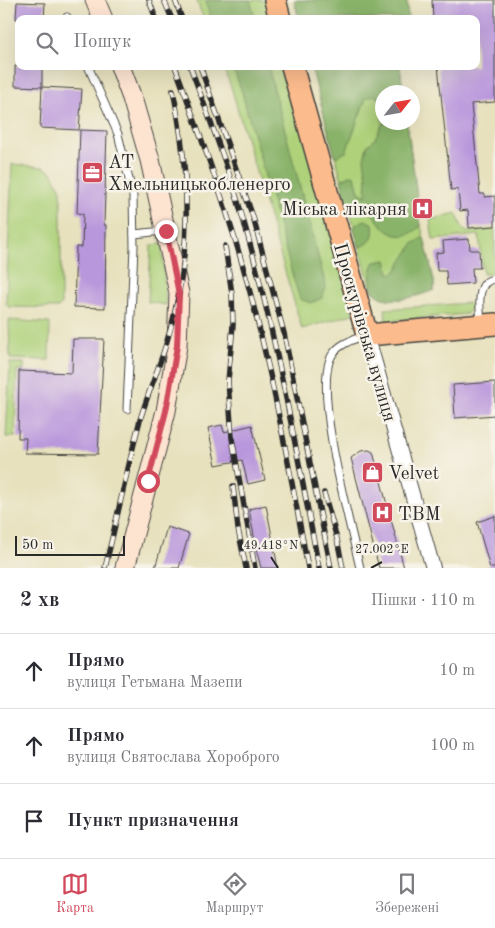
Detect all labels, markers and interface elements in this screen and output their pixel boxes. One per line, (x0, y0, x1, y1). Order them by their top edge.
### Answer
search box (15, 15, 480, 70)
icon: search (33, 29, 61, 57)
text: Пошук (73, 33, 131, 52)
north arrow (375, 85, 420, 130)
place label: АТ Хмельницькобленерго (108, 154, 291, 195)
office icon: АТ Хмельницькобленерго (80, 160, 104, 184)
hospital icon: Міська лікарня (411, 196, 435, 220)
place label: Міська лікарня (282, 201, 407, 220)
route end (155, 220, 178, 243)
street label: Проскурівська вулиця (329, 241, 398, 424)
shop icon: Velvet (360, 460, 384, 484)
place label: Velvet (388, 465, 439, 484)
route start (137, 470, 160, 493)
hospital icon: ТВМ (370, 501, 394, 525)
place label: ТВМ (398, 506, 441, 525)
scale bar (15, 533, 125, 556)
text: 50 m (22, 538, 53, 552)
text: 49.418°N (244, 540, 298, 552)
text: 27.002°E (355, 544, 409, 556)
text: 2 хв (20, 590, 59, 611)
text: Пішки · 110 m (371, 593, 475, 609)
text: Прямо (67, 652, 125, 671)
icon: ahead (20, 657, 48, 685)
text: 10 m (439, 663, 475, 679)
text: вулиця Гетьмана Мазепи (67, 675, 243, 691)
text: Прямо (67, 727, 125, 746)
icon: ahead (20, 732, 48, 760)
text: 100 m (430, 738, 475, 754)
text: вулиця Святослава Хороброго (67, 750, 280, 766)
icon: arrive (20, 807, 48, 835)
text: Пункт призначення (67, 812, 239, 831)
tab: Карта (56, 870, 94, 917)
tab: Маршрут (206, 870, 263, 917)
tab: Збережені (375, 870, 439, 917)

